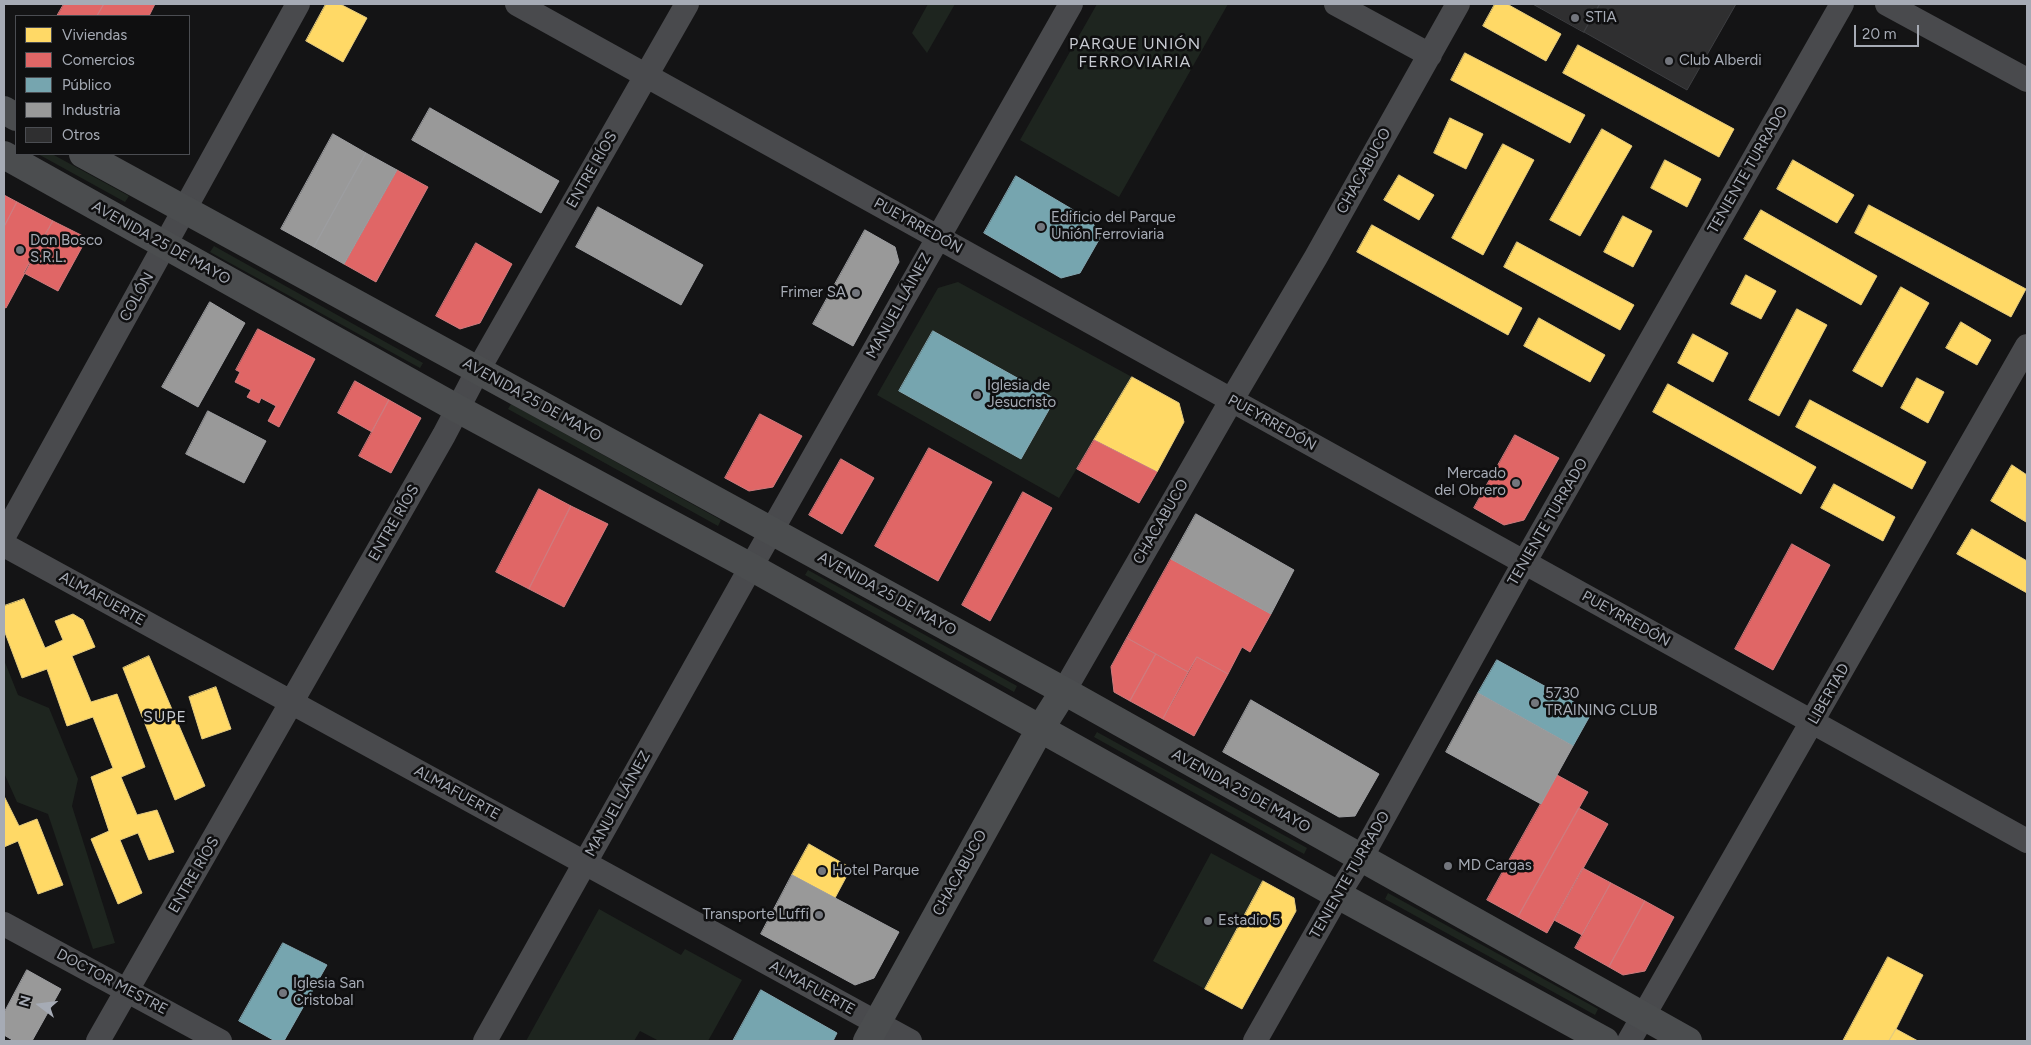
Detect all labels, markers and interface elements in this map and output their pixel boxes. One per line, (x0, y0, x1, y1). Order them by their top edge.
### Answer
place label: STIA (1585, 9, 1617, 27)
marker: STIA (1569, 12, 1581, 24)
legend (15, 15, 190, 155)
scale bar (1856, 15, 1921, 47)
text: 20 m (1862, 25, 1896, 43)
text: Viviendas (62, 26, 127, 44)
district label: PARQUE UNIÓN FERROVIARIA (1067, 34, 1203, 72)
text: Comercios (62, 51, 135, 69)
place label: Club Alberdi (1679, 52, 1762, 70)
marker: Club Alberdi (1663, 55, 1675, 67)
text: Público (62, 76, 111, 94)
text: Industria (62, 101, 120, 119)
street label: TENIENTE TURRADO (1704, 103, 1792, 237)
street label: CHACABUCO (1333, 125, 1395, 217)
text: Otros (62, 126, 100, 144)
street label: ENTRE RÍOS (563, 129, 621, 211)
street label: PUEYRREDÓN (871, 194, 965, 258)
street label: AVENIDA 25 DE MAYO (89, 197, 233, 289)
place label: Edificio del Parque Unión Ferroviaria (1051, 209, 1176, 244)
marker: Edificio del Parque Unión Ferroviaria (1035, 221, 1047, 233)
place label: Don Bosco S.R.L. (30, 232, 103, 267)
marker: Don Bosco S.R.L. (14, 244, 26, 256)
street label: MANUEL LÁINEZ (863, 250, 935, 362)
street label: COLÓN (116, 269, 158, 325)
place label: Frimer SA (780, 284, 846, 302)
marker: Frimer SA (850, 287, 862, 299)
street label: AVENIDA 25 DE MAYO (460, 354, 604, 446)
place label: Iglesia de Jesucristo (987, 377, 1056, 412)
marker: Iglesia de Jesucristo (971, 389, 983, 401)
street label: PUEYRREDÓN (1225, 391, 1319, 455)
street label: TENIENTE TURRADO (1504, 455, 1592, 589)
place label: Mercado del Obrero (1435, 465, 1506, 500)
street label: CHACABUCO (1129, 476, 1193, 568)
marker: Mercado del Obrero (1510, 477, 1522, 489)
street label: ENTRE RÍOS (365, 482, 423, 564)
street label: AVENIDA 25 DE MAYO (815, 548, 959, 640)
street label: ALMAFUERTE (56, 568, 148, 630)
street label: PUEYRREDÓN (1579, 587, 1673, 651)
street label: LIBERTAD (1804, 660, 1854, 728)
place label: 5730 TRAINING CLUB (1545, 685, 1658, 720)
marker: 5730 TRAINING CLUB (1529, 697, 1541, 709)
district label: SUPE (143, 707, 187, 727)
street label: AVENIDA 25 DE MAYO (1169, 745, 1313, 837)
street label: MANUEL LÁINEZ (582, 748, 654, 860)
street label: ALMAFUERTE (411, 762, 503, 824)
street label: TENIENTE TURRADO (1306, 808, 1394, 942)
street label: CHACABUCO (929, 827, 991, 919)
street label: ENTRE RÍOS (165, 834, 223, 916)
place label: MD Cargas (1458, 857, 1532, 875)
marker: MD Cargas (1442, 860, 1454, 872)
place label: Hotel Parque (832, 862, 919, 880)
marker: Hotel Parque (816, 865, 828, 877)
place label: Transporte Luffi (702, 906, 809, 924)
marker: Transporte Luffi (813, 909, 825, 921)
place label: Estadio 5 (1218, 912, 1280, 930)
marker: Estadio 5 (1202, 915, 1214, 927)
street label: DOCTOR MESTRE (53, 945, 171, 1019)
street label: ALMAFUERTE (766, 957, 858, 1019)
place label: Iglesia San Cristobal (293, 975, 364, 1010)
north arrow (15, 980, 65, 1030)
marker: Iglesia San Cristobal (277, 987, 289, 999)
text: N (15, 994, 35, 1008)

